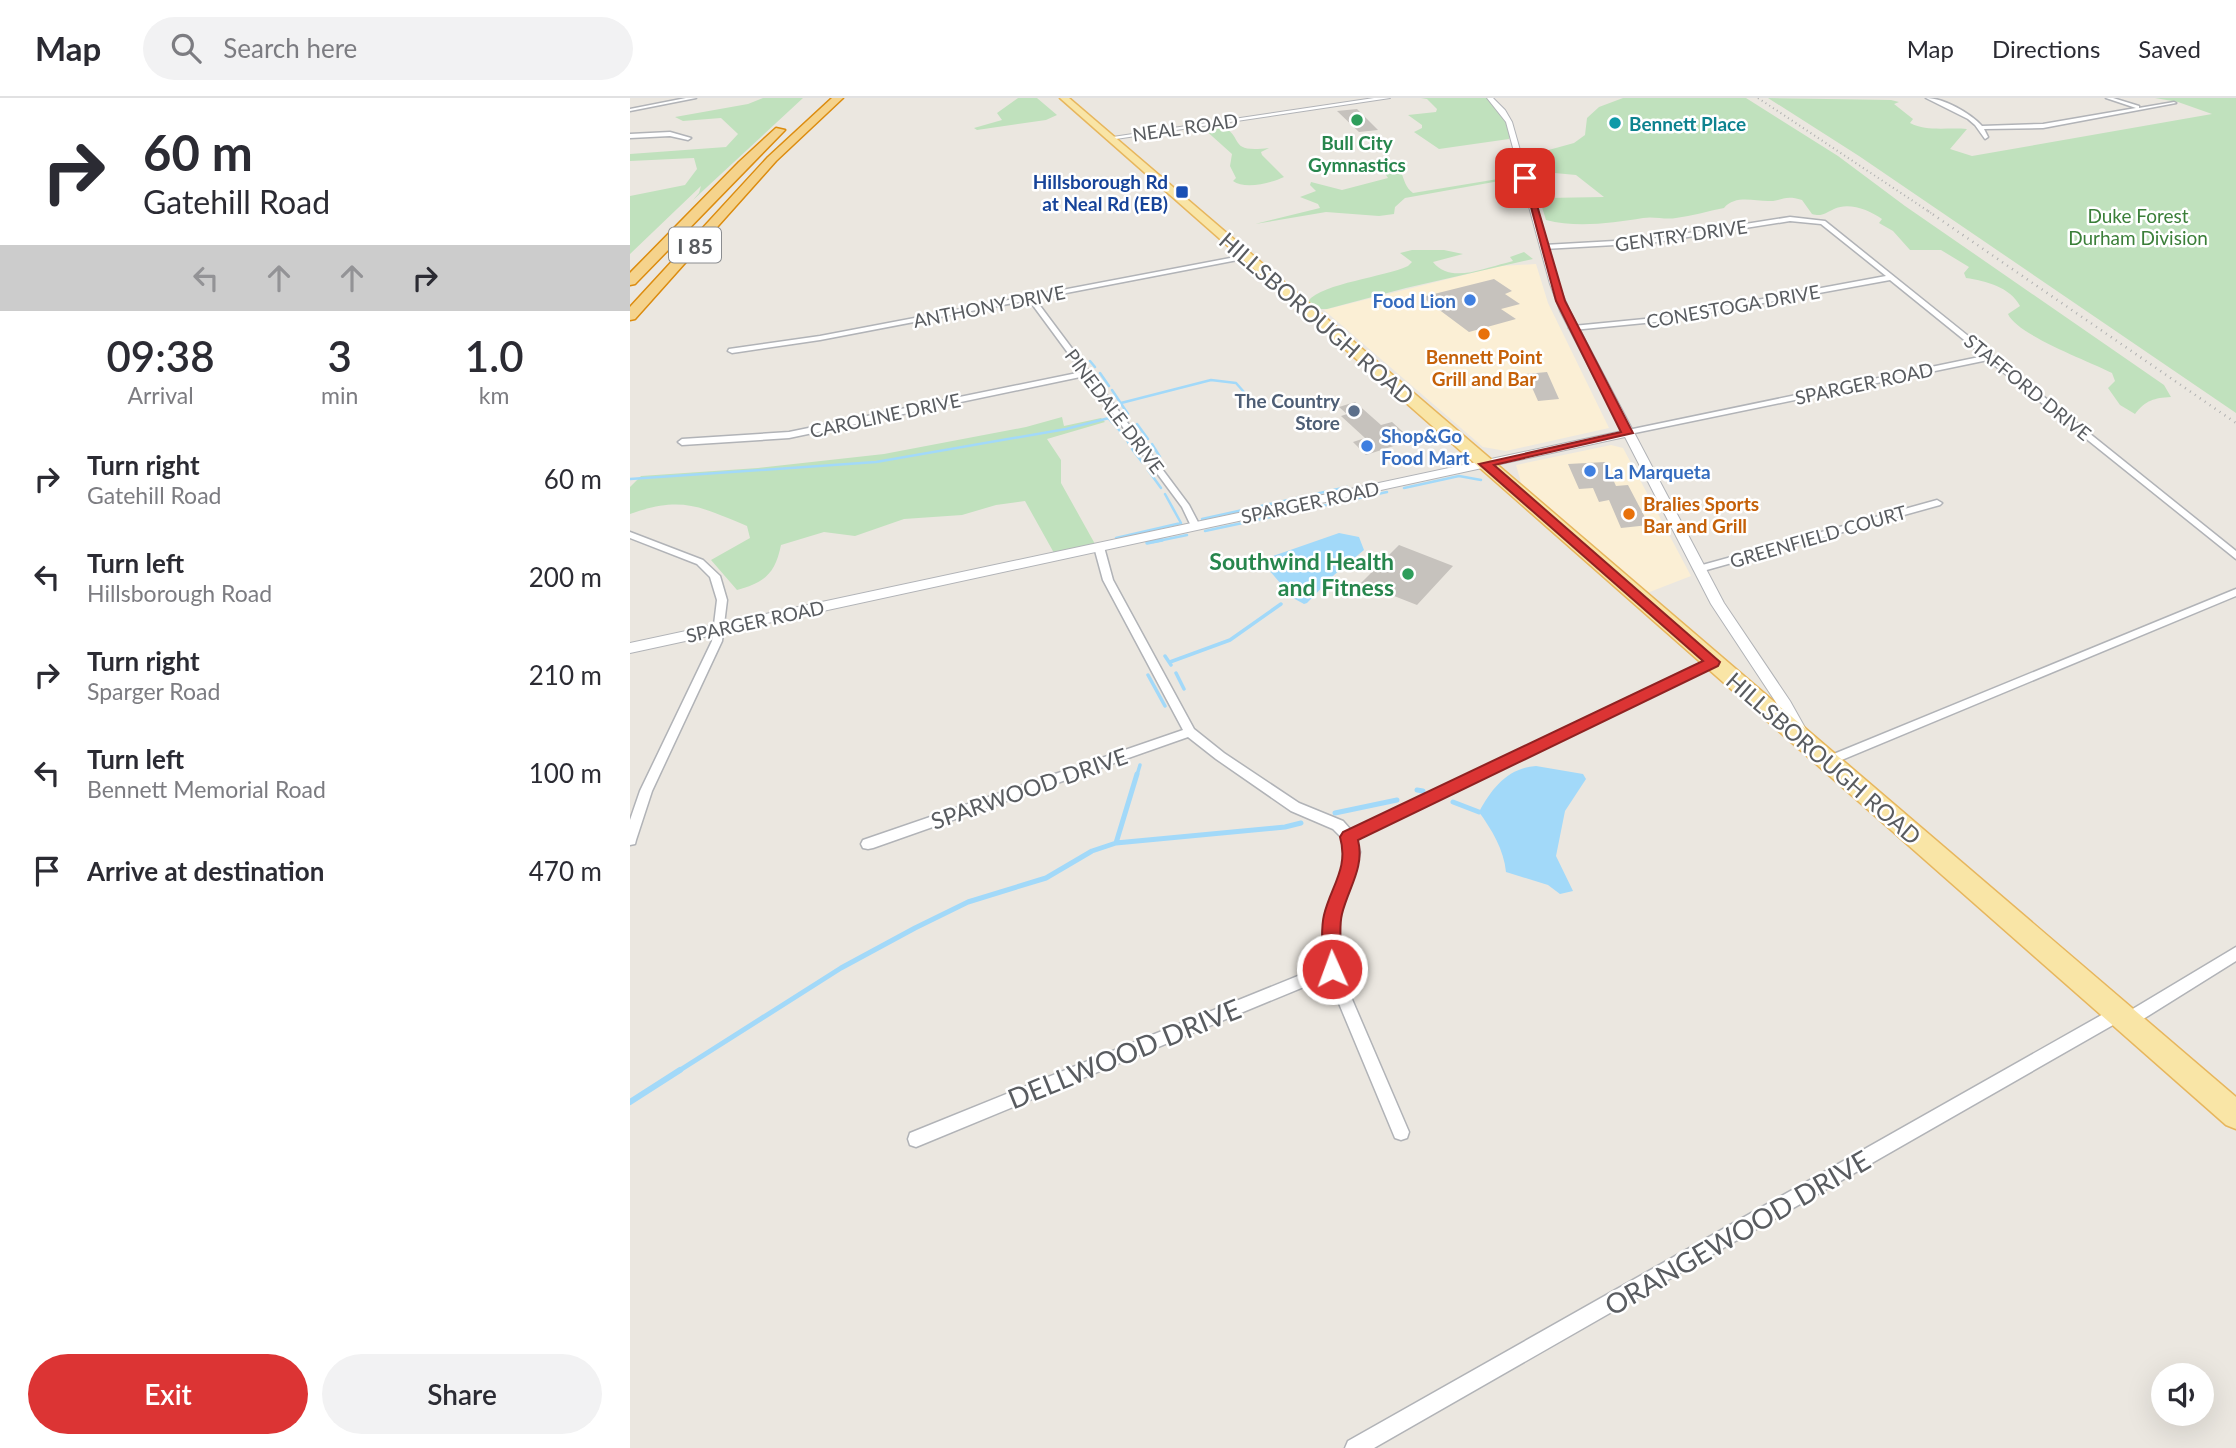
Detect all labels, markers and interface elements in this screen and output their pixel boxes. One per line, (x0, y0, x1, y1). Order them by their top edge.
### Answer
search box (143, 17, 633, 80)
text: Map (35, 28, 101, 68)
icon: search (167, 29, 205, 67)
text: Search here (223, 32, 357, 64)
text: Map (1907, 34, 1954, 63)
text: Directions (1992, 34, 2100, 63)
text: Saved (2138, 34, 2201, 63)
street label: NEAL ROAD (1131, 108, 1239, 146)
marker: Bull City Gymnastics (1349, 112, 1365, 128)
place label: Bennett Place (1629, 112, 1746, 135)
marker: Bennett Place (1607, 115, 1623, 131)
text: 60 m (143, 123, 253, 181)
icon: right (28, 126, 119, 217)
place label: Bull City Gymnastics (1308, 131, 1406, 176)
pin (1495, 148, 1555, 208)
icon: arrive (1506, 159, 1544, 197)
place label: Hillsborough Rd at Neal Rd (EB) (1033, 170, 1168, 215)
text: Gatehill Road (143, 182, 330, 221)
marker: Hillsborough Rd at Neal Rd (EB) (1174, 184, 1190, 200)
park label: Duke Forest Durham Division (2068, 204, 2208, 249)
street label: GENTRY DRIVE (1613, 214, 1749, 256)
street label: HILLSBOROUGH ROAD (1214, 226, 1420, 410)
road number: I 85 (669, 228, 721, 262)
icon: left (187, 259, 225, 297)
icon: ahead (260, 259, 298, 297)
icon: ahead (333, 259, 371, 297)
icon: right (406, 259, 444, 297)
street label: CONESTOGA DRIVE (1645, 279, 1821, 333)
street label: ANTHONY DRIVE (911, 280, 1067, 332)
place label: Food Lion (1373, 289, 1456, 312)
marker: Food Lion (1462, 292, 1478, 308)
marker: Bennett Point Grill and Bar (1476, 326, 1492, 342)
street label: STAFFORD DRIVE (1960, 329, 2096, 445)
text: 09:38 (106, 331, 215, 381)
text: 3 (328, 331, 352, 381)
text: 1.0 (465, 331, 524, 381)
street label: PINEDALE DRIVE (1061, 344, 1169, 478)
place label: Bennett Point Grill and Bar (1426, 345, 1542, 390)
street label: SPARGER ROAD (1793, 357, 1935, 409)
text: Arrival (127, 381, 194, 409)
text: min (321, 381, 358, 409)
text: km (479, 381, 509, 409)
street label: CAROLINE DRIVE (808, 388, 962, 442)
place label: The Country Store (1235, 389, 1341, 434)
marker: The Country Store (1346, 403, 1362, 419)
place label: Shop&Go Food Mart (1381, 424, 1470, 469)
marker: Shop&Go Food Mart (1359, 438, 1375, 454)
text: Turn right (87, 449, 200, 481)
icon: right (28, 460, 66, 498)
place label: La Marqueta (1604, 460, 1711, 483)
text: 60 m (544, 463, 602, 495)
marker: La Marqueta (1582, 463, 1598, 479)
street label: SPARGER ROAD (1239, 476, 1381, 528)
text: Gatehill Road (87, 481, 221, 509)
place label: Bralies Sports Bar and Grill (1643, 492, 1759, 537)
street label: GREENFIELD COURT (1727, 500, 1909, 572)
marker: Bralies Sports Bar and Grill (1621, 506, 1637, 522)
text: Turn left (87, 547, 184, 579)
place label: Southwind Health and Fitness (1209, 547, 1394, 601)
icon: left (28, 558, 66, 596)
text: 200 m (529, 561, 602, 593)
marker: Southwind Health and Fitness (1400, 566, 1416, 582)
text: Hillsborough Road (87, 579, 272, 607)
street label: SPARGER ROAD (684, 595, 826, 647)
text: Turn right (87, 645, 200, 677)
icon: right (28, 656, 66, 694)
text: 210 m (529, 659, 602, 691)
street label: HILLSBOROUGH ROAD (1721, 666, 1927, 850)
text: Sparger Road (87, 677, 220, 705)
street label: SPARWOOD DRIVE (927, 741, 1131, 835)
text: Turn left (87, 743, 184, 775)
icon: left (28, 754, 66, 792)
text: 100 m (529, 757, 602, 789)
text: Bennett Memorial Road (87, 775, 326, 803)
icon: arrive (28, 852, 66, 890)
text: Arrive at destination (87, 855, 324, 887)
text: 470 m (529, 855, 602, 887)
position arrow (1295, 932, 1369, 1006)
street label: DELLWOOD DRIVE (1003, 991, 1245, 1115)
street label: ORANGEWOOD DRIVE (1598, 1142, 1876, 1322)
button: Exit (28, 1354, 308, 1434)
button: Share (322, 1354, 602, 1434)
map controls (2151, 1363, 2214, 1426)
button: sound (2151, 1363, 2214, 1426)

